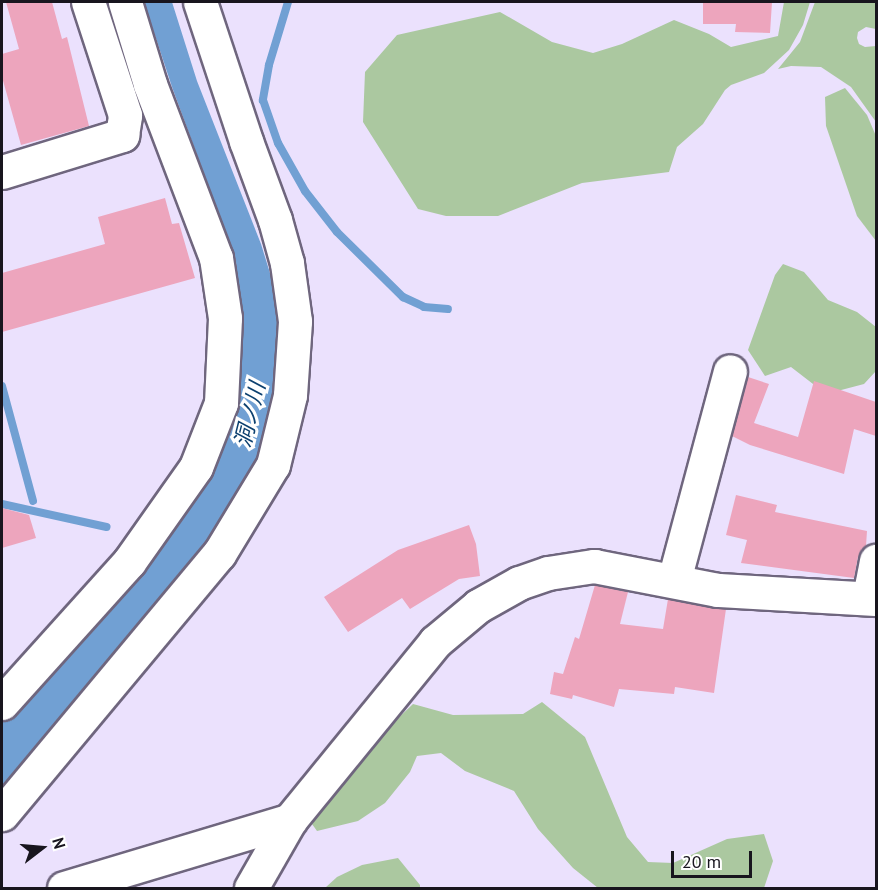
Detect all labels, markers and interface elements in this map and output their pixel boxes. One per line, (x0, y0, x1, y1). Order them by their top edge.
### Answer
water label: 洞ノ川 (229, 380, 271, 450)
north arrow (12, 818, 72, 878)
text: N (48, 835, 70, 851)
scale bar (674, 839, 755, 877)
text: 20 m (682, 850, 721, 873)

